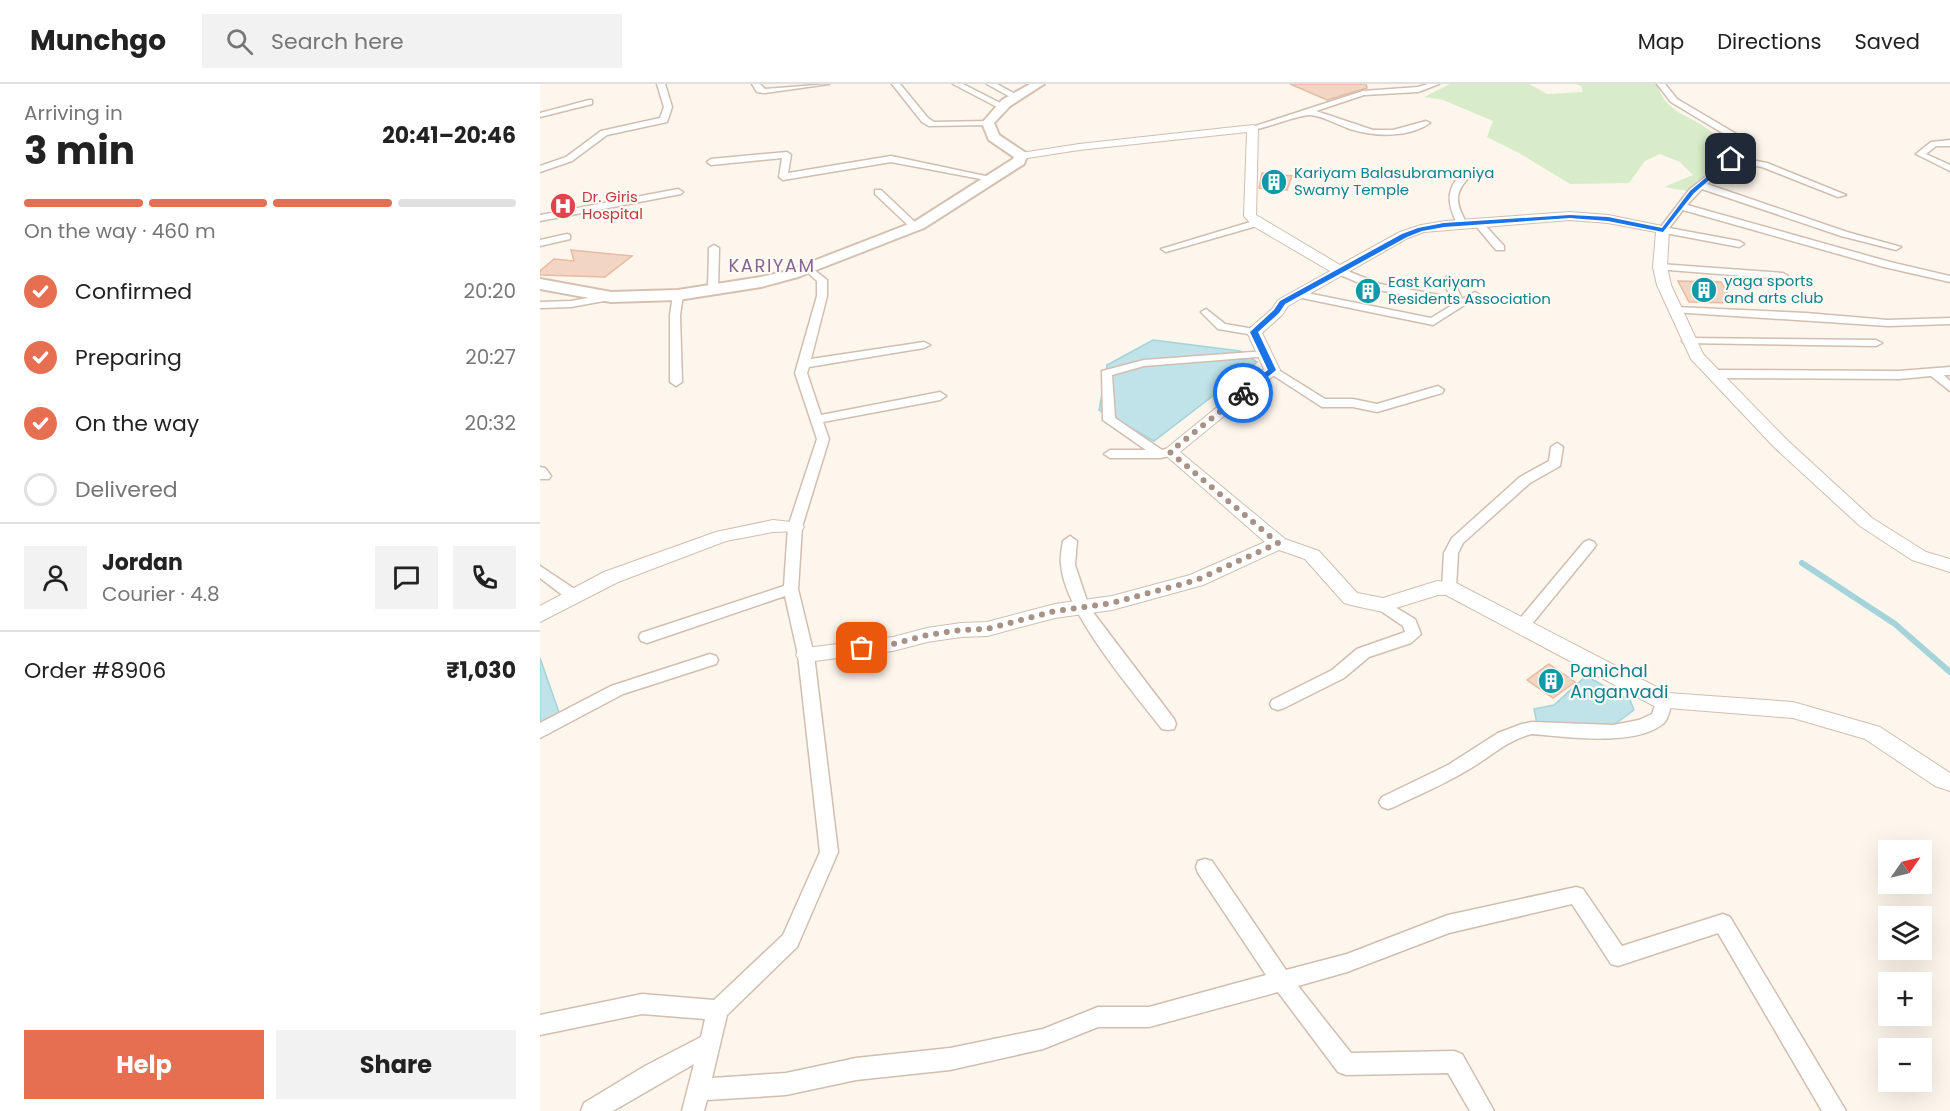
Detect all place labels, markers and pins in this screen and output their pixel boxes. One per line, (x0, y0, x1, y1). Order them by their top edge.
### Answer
pin (1705, 133, 1756, 184)
place label: Kariyam Balasubramaniya Swamy Temple (1294, 162, 1494, 200)
building icon: Kariyam Balasubramaniya Swamy Temple (1259, 167, 1289, 197)
place label: Dr. Giris Hospital (582, 186, 643, 224)
hospital icon: Dr. Giris Hospital (548, 191, 578, 221)
place label: yaga sports and arts club (1724, 270, 1823, 308)
place label: East Kariyam Residents Association (1388, 271, 1551, 309)
building icon: yaga sports and arts club (1689, 275, 1719, 305)
building icon: East Kariyam Residents Association (1353, 276, 1383, 306)
pin (836, 622, 887, 673)
place label: Panichal Anganvadi (1570, 658, 1668, 704)
building icon: Panichal Anganvadi (1536, 666, 1566, 696)

